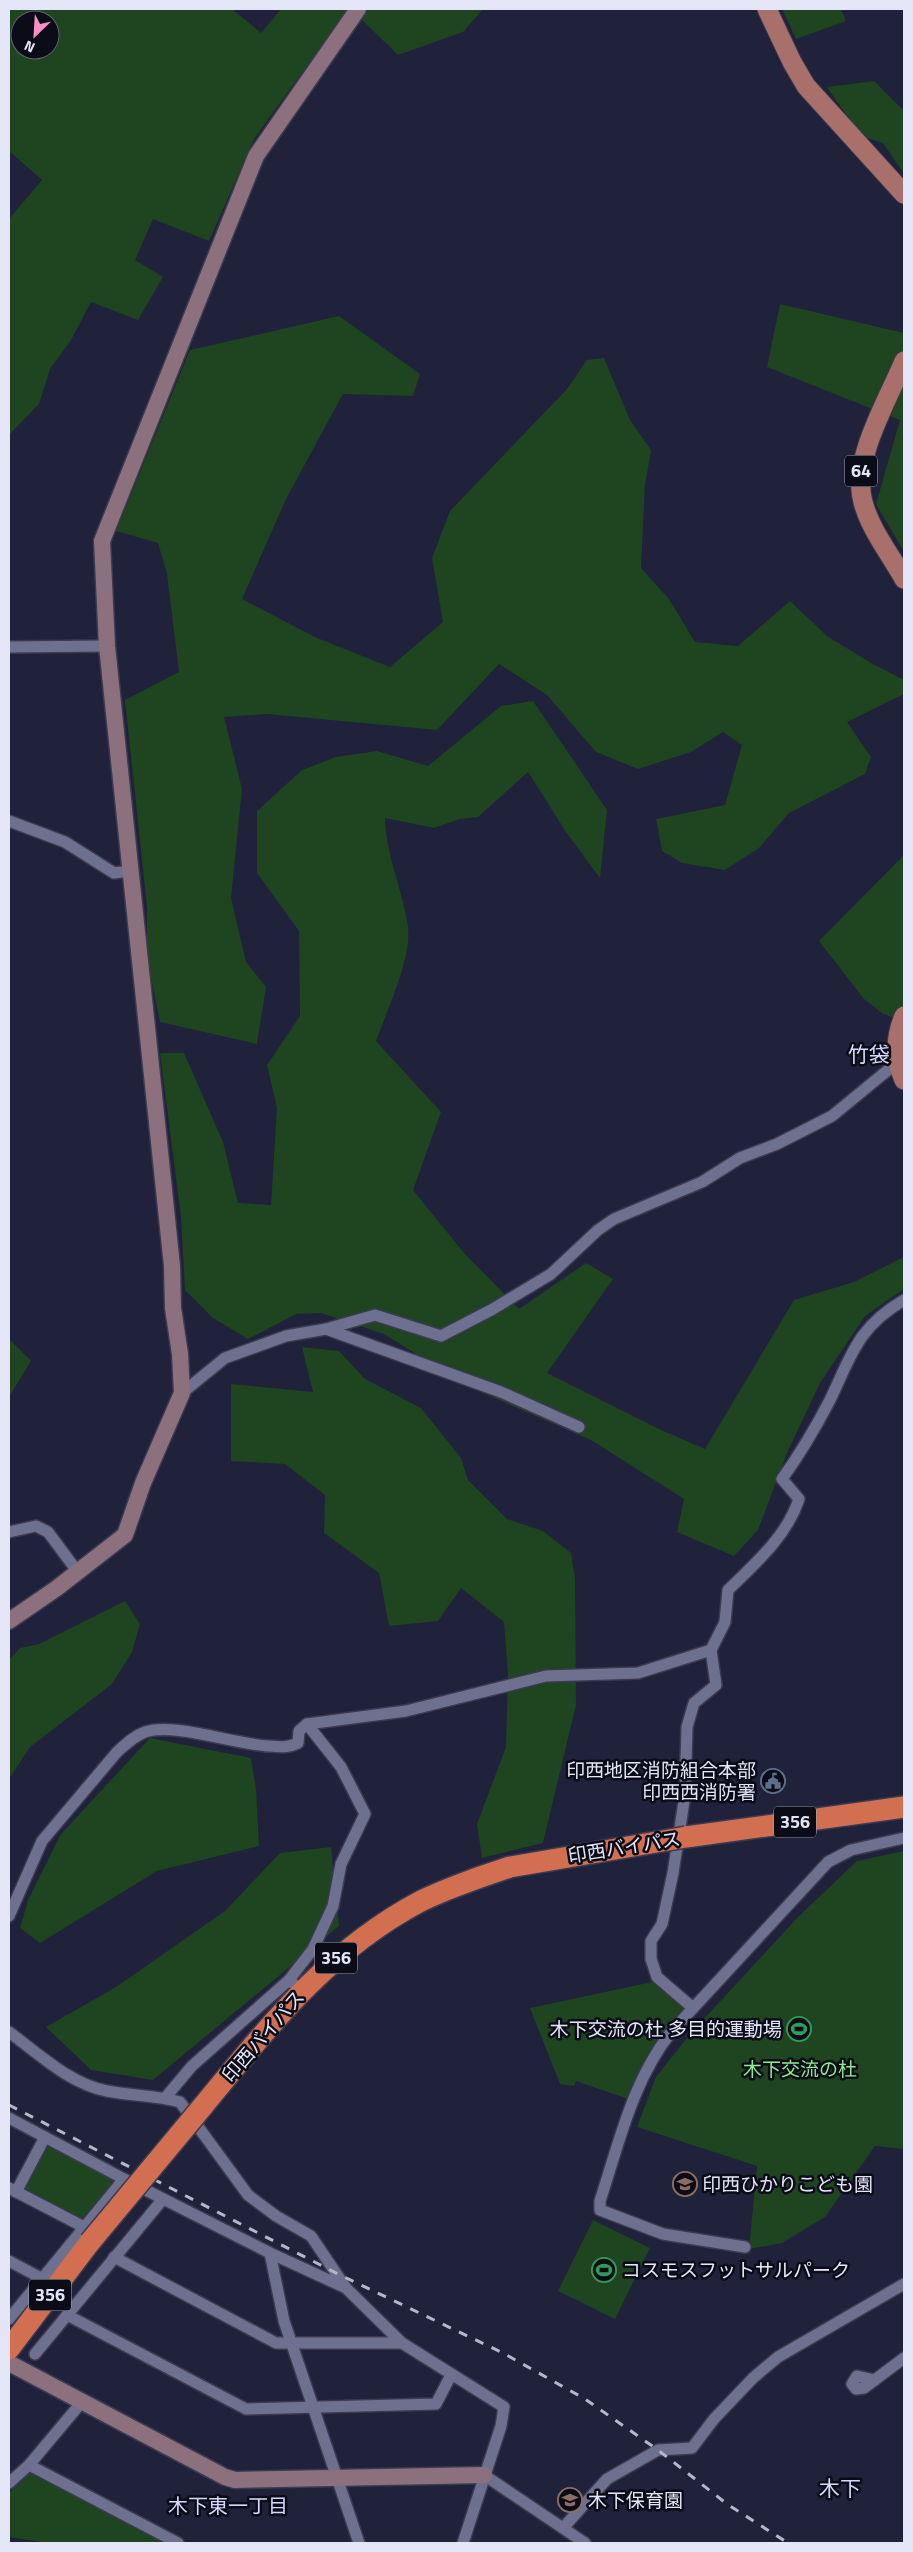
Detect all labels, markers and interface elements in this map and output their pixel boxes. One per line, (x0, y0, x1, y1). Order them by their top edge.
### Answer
north arrow (10, 10, 60, 60)
text: N (20, 36, 38, 59)
road number: 64 (845, 456, 877, 486)
district label: 竹袋 (848, 1038, 890, 1070)
place label: 印西地区消防組合本部 印西西消防署 (566, 1755, 756, 1806)
public building icon: 印西地区消防組合本部 印西西消防署 (760, 1768, 786, 1794)
road number: 356 (774, 1806, 816, 1838)
street label: 印西バイパス (566, 1823, 682, 1870)
road number: 356 (315, 1942, 357, 1974)
street label: 印西バイパス (214, 1983, 311, 2088)
place label: 木下交流の杜 多目的運動場 (550, 2014, 782, 2043)
sports icon: 木下交流の杜 多目的運動場 (786, 2016, 812, 2042)
park label: 木下交流の杜 (743, 2054, 857, 2083)
place label: 印西ひかりこども園 (702, 2169, 873, 2198)
school or university icon: 印西ひかりこども園 (672, 2171, 698, 2197)
place label: コスモスフットサルパーク (622, 2255, 850, 2284)
sports icon: コスモスフットサルパーク (591, 2257, 617, 2283)
road number: 356 (29, 2280, 71, 2310)
district label: 木下 (819, 2472, 861, 2504)
place label: 木下保育園 (588, 2485, 683, 2514)
school or university icon: 木下保育園 (557, 2487, 583, 2513)
district label: 木下東一丁目 (168, 2490, 288, 2521)

